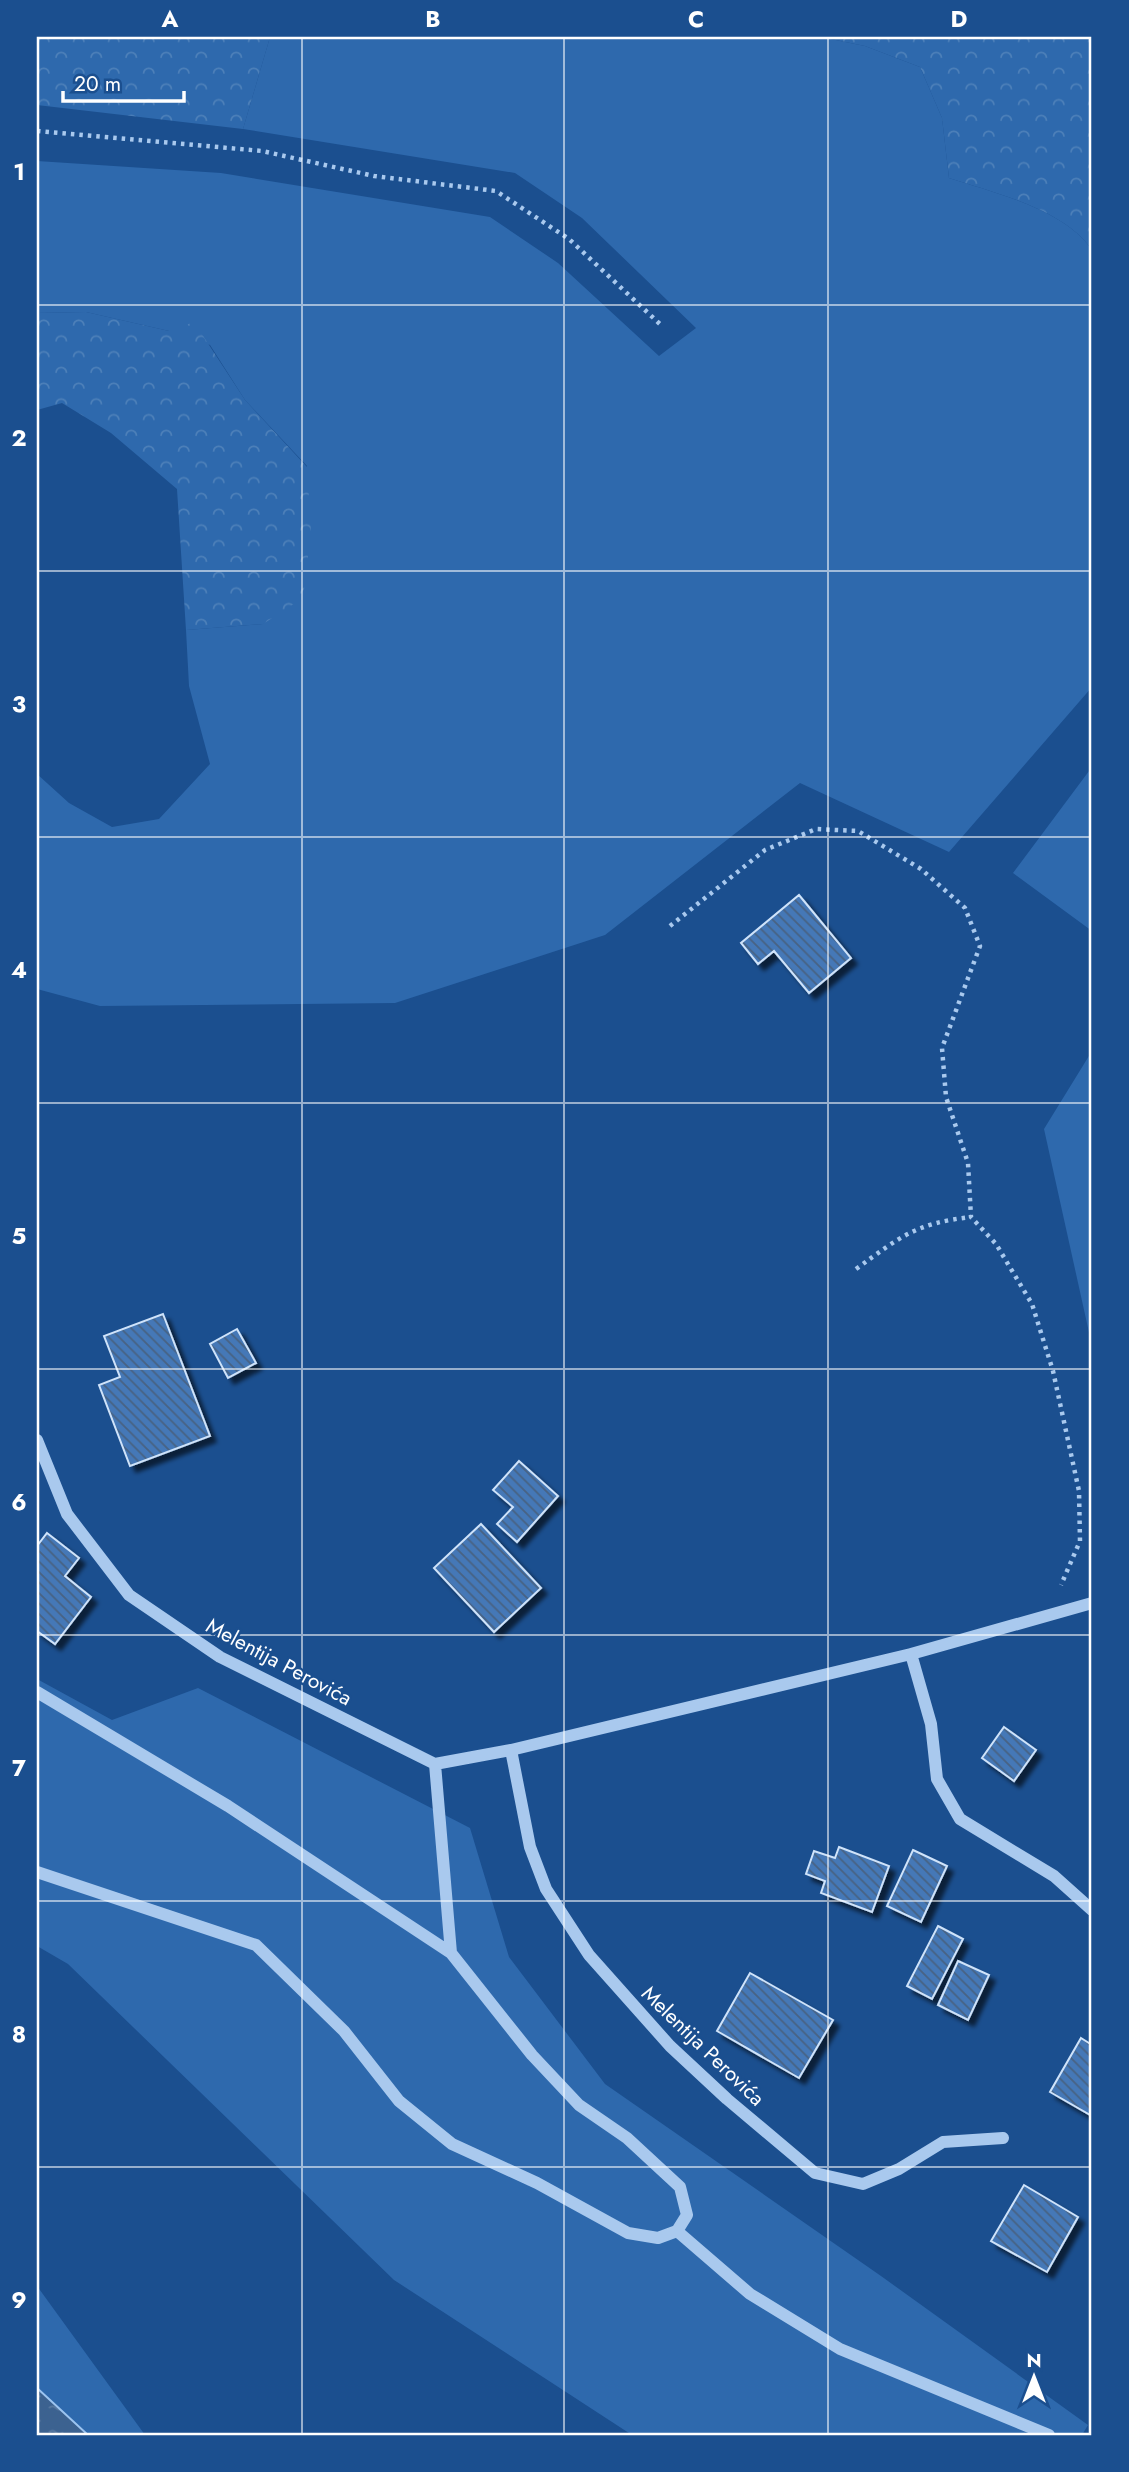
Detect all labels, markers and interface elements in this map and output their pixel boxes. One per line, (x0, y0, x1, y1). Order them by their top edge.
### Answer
text: A (161, 2, 179, 36)
text: B (425, 2, 441, 36)
text: C (688, 2, 704, 36)
text: D (951, 2, 968, 36)
scale bar (63, 60, 184, 104)
text: 20 m (74, 69, 121, 99)
text: 1 (13, 155, 25, 189)
text: 2 (11, 421, 27, 455)
text: 3 (12, 687, 26, 721)
text: 4 (11, 953, 27, 987)
text: 5 (12, 1219, 26, 1253)
text: 6 (11, 1485, 27, 1519)
street label: Melentija Perovića (201, 1611, 357, 1713)
text: 7 (12, 1751, 26, 1785)
street label: Melentija Perovića (635, 1979, 771, 2113)
text: 8 (12, 2017, 26, 2051)
text: 9 (11, 2283, 27, 2317)
north arrow (1000, 2342, 1070, 2412)
text: N (1026, 2347, 1042, 2374)

